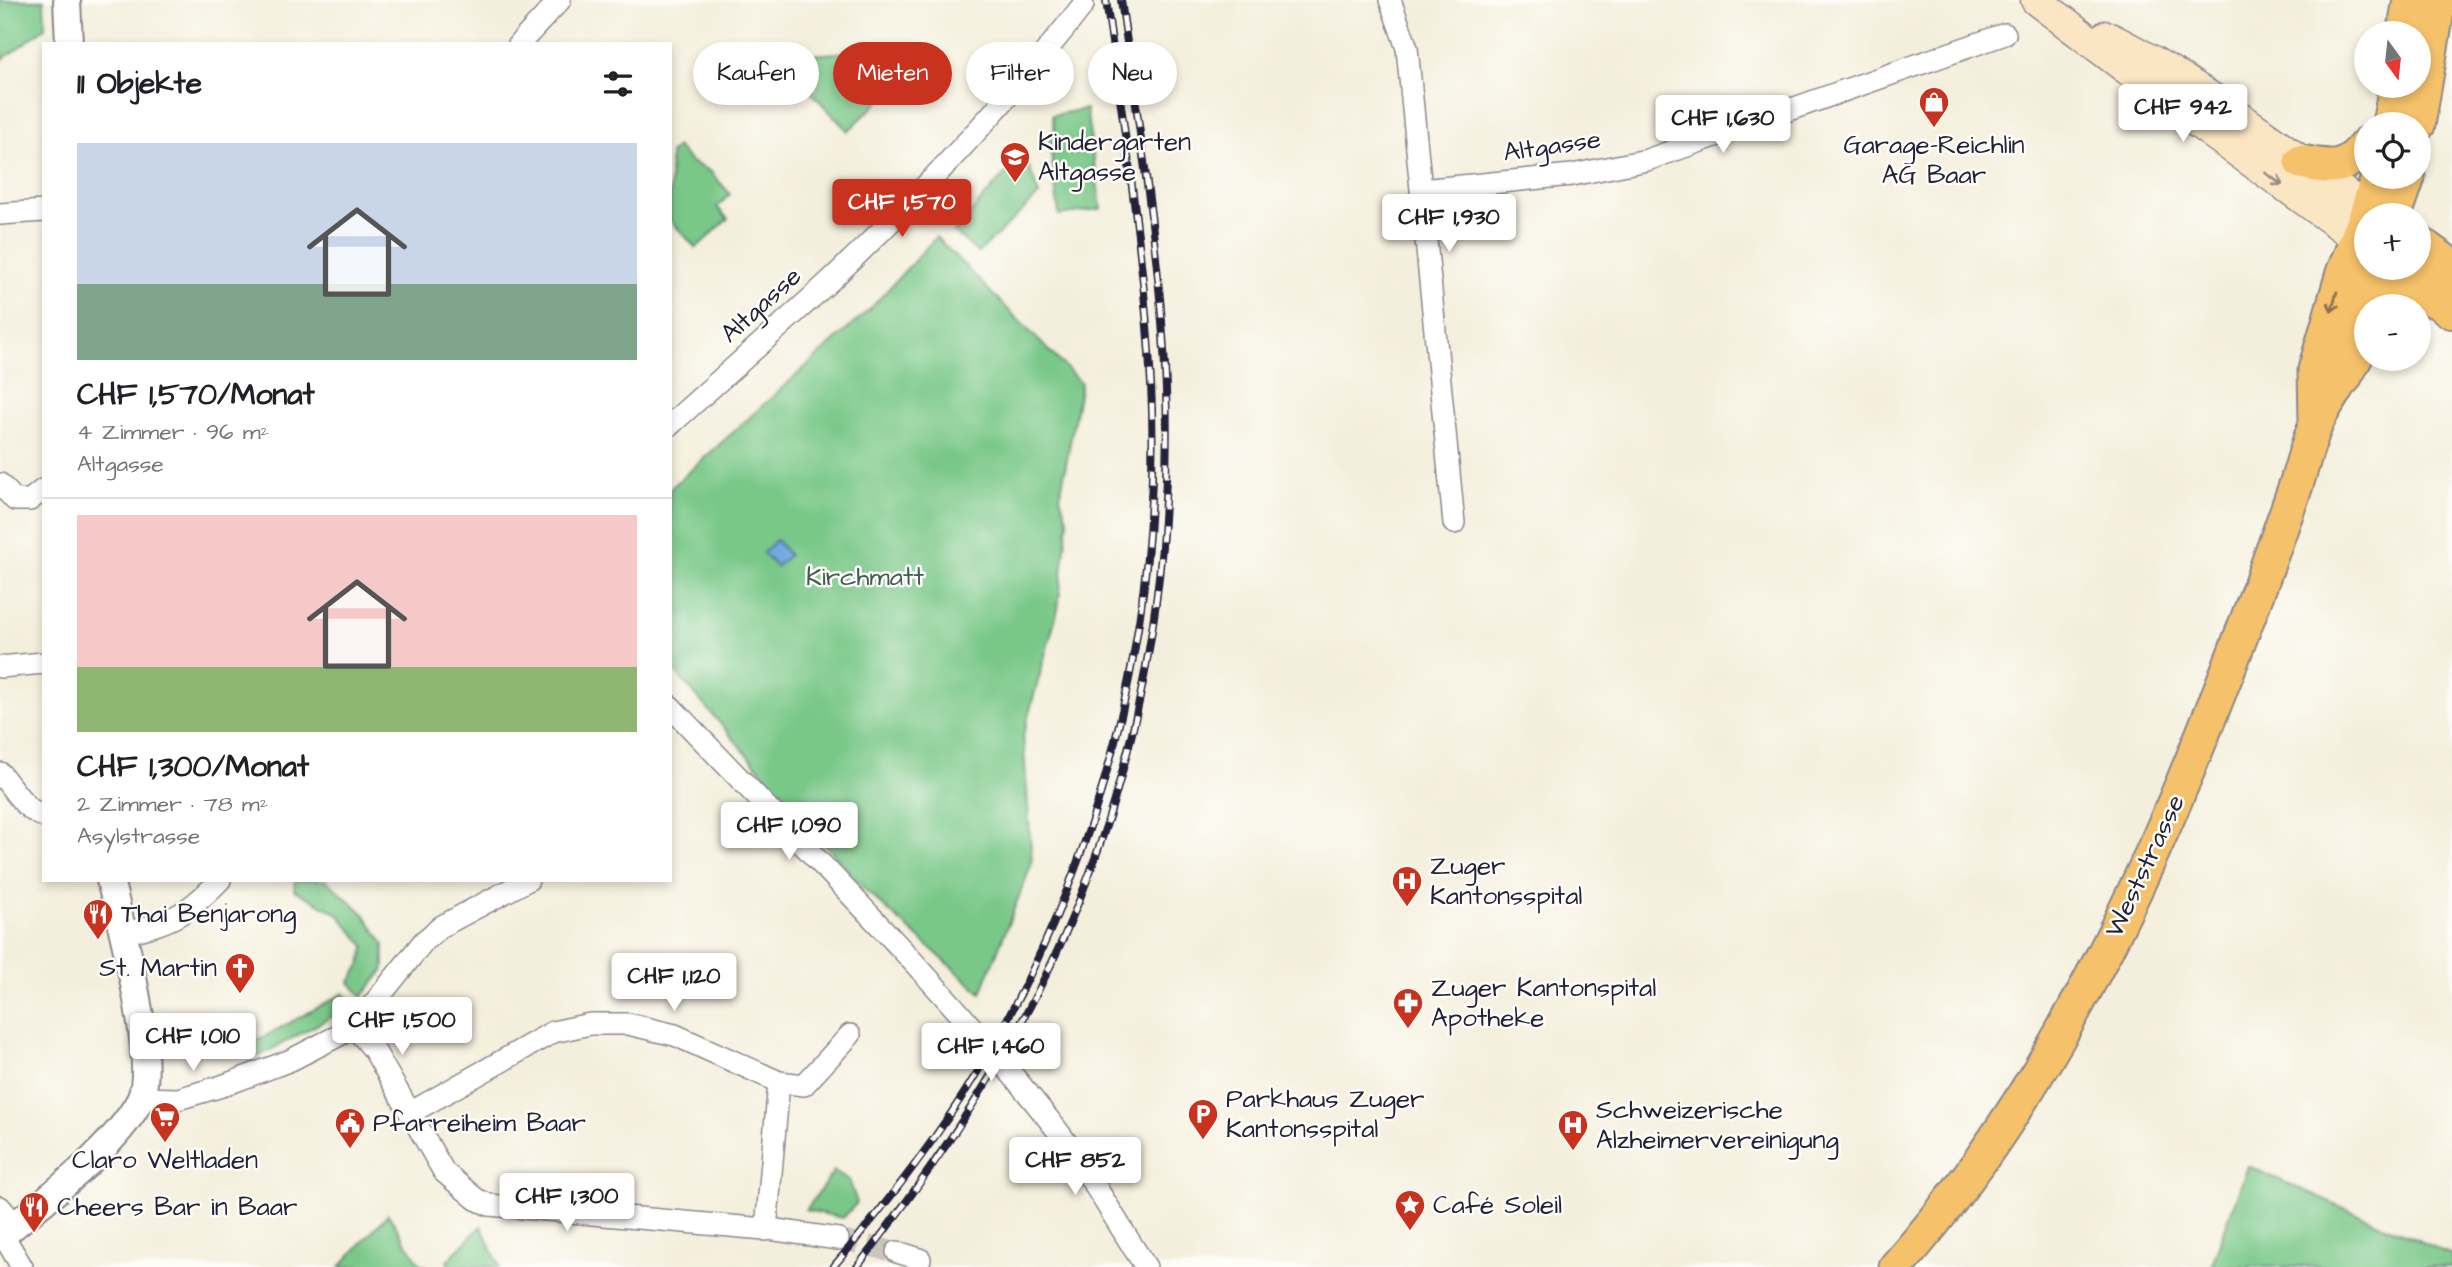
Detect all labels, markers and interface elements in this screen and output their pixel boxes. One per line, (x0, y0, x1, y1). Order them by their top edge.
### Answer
north arrow (2354, 21, 2431, 98)
map controls (2354, 21, 2431, 371)
chip: Kaufen (693, 42, 819, 105)
chip: Mieten (833, 42, 952, 105)
chip: Filter (966, 42, 1074, 105)
chip: Neu (1088, 42, 1177, 105)
text: 11 Objekte (77, 63, 202, 105)
icon: filters (599, 65, 637, 103)
shop icon: Garage-Reichlin AG Baar (1917, 85, 1951, 129)
pin: CHF 942 (2118, 85, 2248, 144)
text: CHF 942 (2134, 91, 2232, 123)
pin: CHF 1,630 (1643, 96, 1803, 155)
text: CHF 1,630 (1671, 102, 1775, 134)
button: locate (2354, 112, 2431, 189)
street label: Altgasse (1501, 121, 1603, 173)
place label: Kindergarten Altgasse (1038, 124, 1191, 192)
place label: Garage-Reichlin AG Baar (1843, 127, 2025, 193)
school or university icon: Kindergarten Altgasse (998, 140, 1032, 184)
one-way arrow (2264, 171, 2283, 186)
pin: CHF 1,570 (822, 180, 982, 239)
text: CHF 1,570 (848, 186, 956, 218)
icon: home (294, 189, 420, 315)
pin: CHF 1,930 (1369, 194, 1529, 254)
text: CHF 1,930 (1398, 201, 1500, 233)
button: + (2354, 203, 2431, 280)
street label: Altgasse (713, 259, 811, 353)
one-way arrow (2327, 291, 2340, 313)
button: − (2354, 294, 2431, 371)
text: CHF 1,570/Monat (77, 374, 315, 416)
text: 4 Zimmer · 96 m² (77, 416, 269, 448)
text: Altgasse (77, 448, 164, 480)
park label: Kirchmatt (806, 559, 924, 595)
icon: home (294, 561, 420, 687)
text: CHF 1,300/Monat (77, 746, 309, 788)
text: 2 Zimmer · 78 m² (77, 788, 268, 820)
street label: Weststrasse (2096, 789, 2194, 943)
pin: CHF 1,090 (709, 802, 869, 862)
text: CHF 1,090 (737, 809, 841, 841)
text: Asylstrasse (77, 820, 200, 852)
place label: Zuger Kantonsspital (1430, 848, 1582, 914)
hospital icon: Zuger Kantonsspital (1390, 864, 1424, 908)
place label: Thai Benjarong (121, 896, 296, 934)
restaurant icon: Thai Benjarong (81, 897, 115, 941)
place label: St. Martin (99, 950, 217, 986)
church icon: St. Martin (223, 951, 257, 995)
pin: CHF 1,120 (594, 954, 754, 1013)
text: CHF 1,120 (628, 960, 721, 992)
place label: Zuger Kantonspital Apotheke (1431, 970, 1656, 1036)
pharmacy icon: Zuger Kantonspital Apotheke (1391, 986, 1425, 1030)
pin: CHF 1,500 (322, 998, 482, 1057)
text: CHF 1,500 (348, 1004, 456, 1036)
pin: CHF 1,010 (113, 1014, 273, 1073)
text: CHF 1,010 (146, 1020, 240, 1052)
pin: CHF 1,460 (911, 1024, 1071, 1083)
text: CHF 1,460 (938, 1030, 1044, 1062)
place label: Parkhaus Zuger Kantonsspital (1226, 1081, 1424, 1147)
place label: Schweizerische Alzheimervereinigung (1596, 1092, 1839, 1160)
parking icon: Parkhaus Zuger Kantonsspital (1186, 1097, 1220, 1141)
supermarket icon: Claro Weltladen (148, 1100, 182, 1144)
place label: Pfarreiheim Baar (373, 1105, 586, 1141)
public building icon: Pfarreiheim Baar (333, 1106, 367, 1150)
hospital icon: Schweizerische Alzheimervereinigung (1556, 1108, 1590, 1152)
pin: CHF 852 (1010, 1138, 1140, 1197)
place label: Claro Weltladen (72, 1142, 258, 1178)
text: CHF 852 (1025, 1144, 1125, 1176)
pin: CHF 1,300 (487, 1174, 647, 1233)
text: CHF 1,300 (515, 1180, 619, 1212)
place label: Café Soleil (1433, 1187, 1562, 1223)
place icon: Café Soleil (1393, 1188, 1427, 1232)
place label: Cheers Bar in Baar (57, 1189, 297, 1225)
restaurant icon: Cheers Bar in Baar (17, 1190, 51, 1234)

